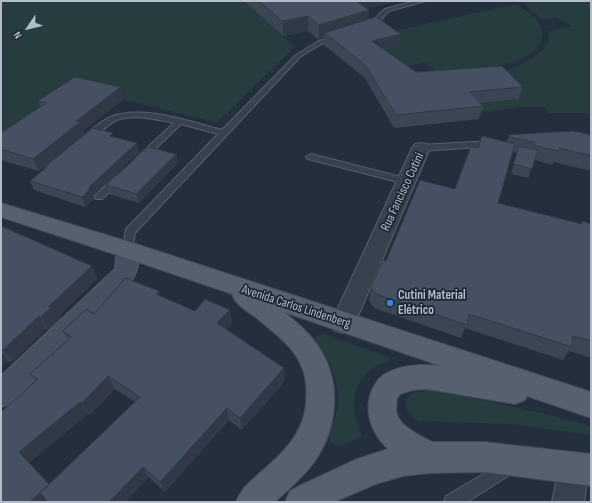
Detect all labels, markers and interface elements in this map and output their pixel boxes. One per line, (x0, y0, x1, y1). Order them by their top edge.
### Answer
north arrow (8, 8, 48, 48)
text: N (11, 29, 25, 41)
street label: Rua Fancisco Cutini (378, 150, 428, 234)
street label: Avenida Carlos Lindenberg (240, 282, 352, 332)
place label: Cutini Material Elétrico (398, 288, 466, 319)
marker: Cutini Material Elétrico (385, 298, 395, 308)

